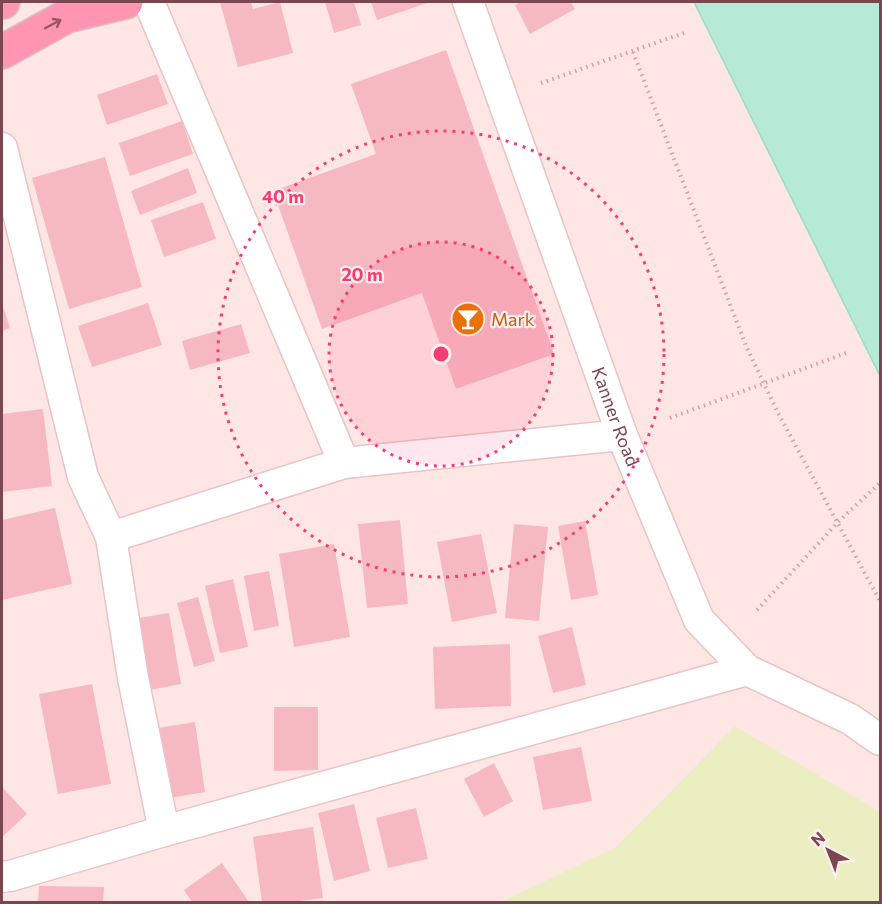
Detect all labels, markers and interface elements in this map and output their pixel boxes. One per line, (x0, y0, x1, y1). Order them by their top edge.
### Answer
one-way arrow (44, 18, 61, 30)
text: 40 m (262, 185, 304, 207)
text: 20 m (341, 263, 383, 285)
bar icon: Mark (450, 301, 486, 337)
place label: Mark (491, 308, 535, 330)
centre of rings (431, 344, 451, 364)
street label: Kanner Road (588, 364, 645, 469)
north arrow (798, 820, 858, 880)
text: N (807, 827, 828, 850)

